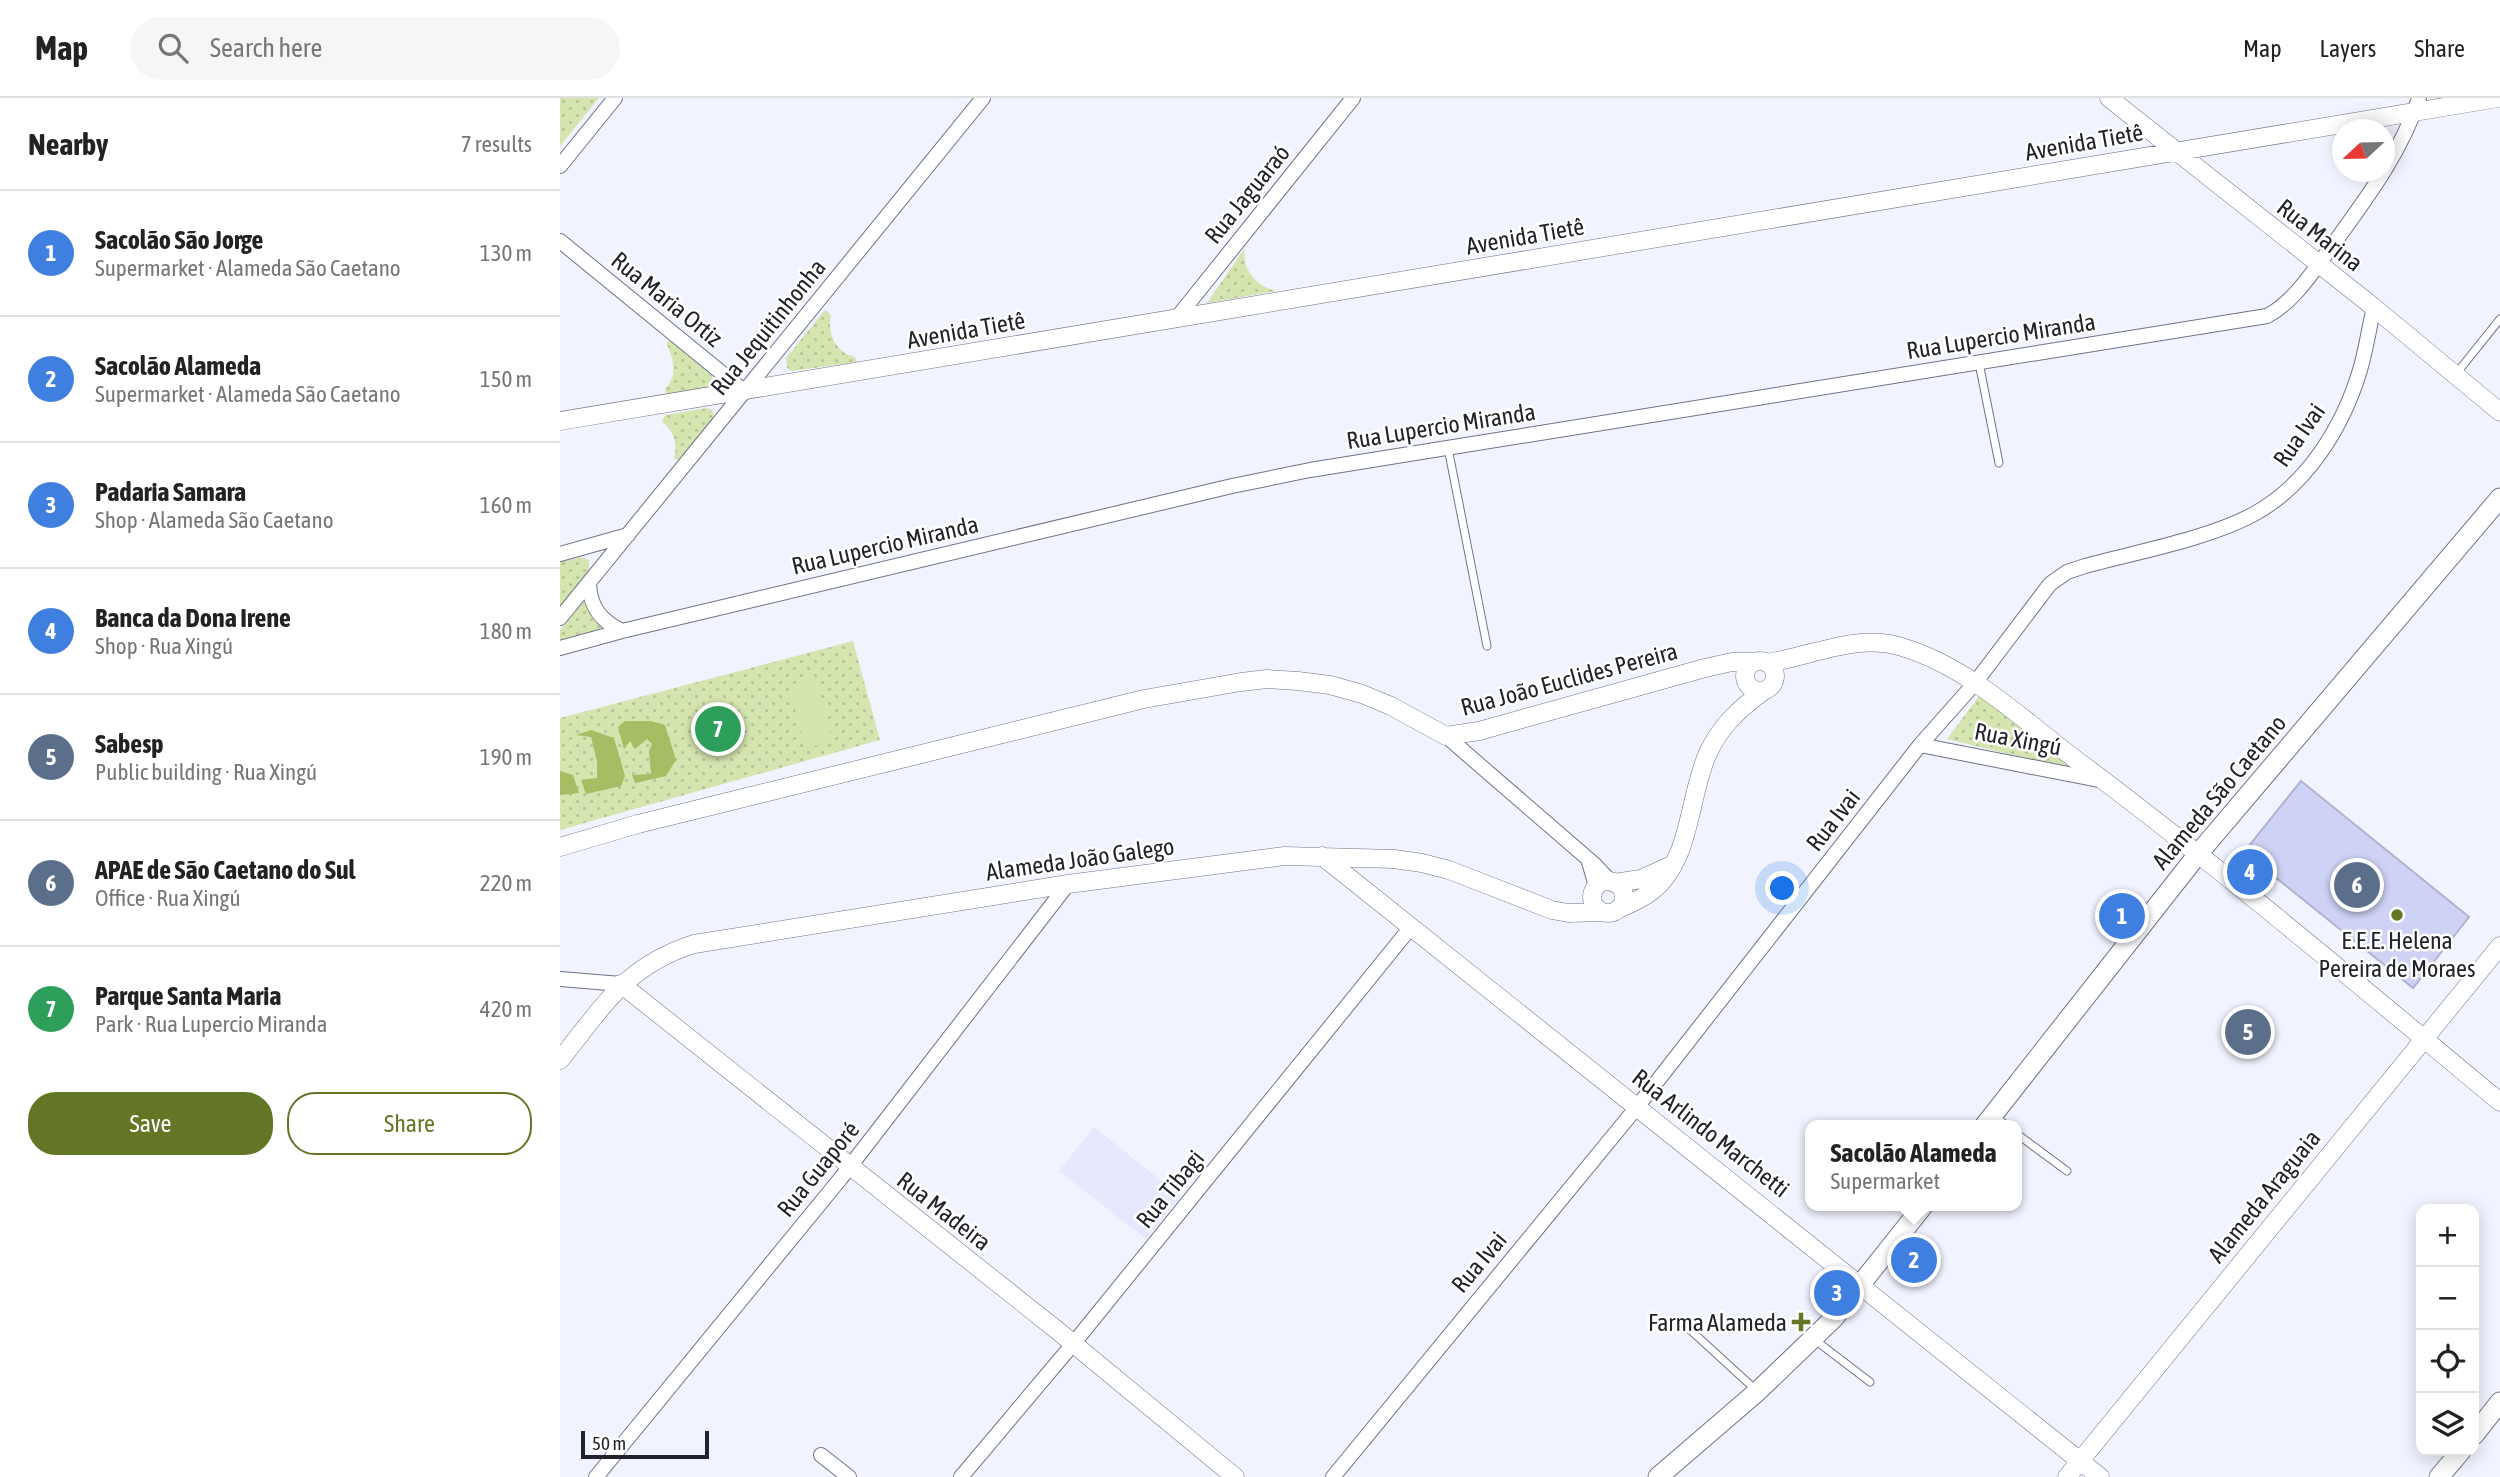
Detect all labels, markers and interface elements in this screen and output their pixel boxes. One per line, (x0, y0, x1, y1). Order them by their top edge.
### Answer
search box (130, 17, 620, 80)
text: Map (35, 29, 88, 67)
icon: search (154, 29, 192, 67)
text: Search here (210, 33, 322, 63)
text: Map (2243, 35, 2282, 62)
text: Layers (2320, 35, 2376, 62)
text: Share (2414, 35, 2465, 62)
street label: Avenida Tietê (2023, 118, 2145, 166)
north arrow (2332, 119, 2395, 182)
text: Nearby (28, 127, 108, 161)
text: 7 results (461, 131, 532, 157)
street label: Rua Jaguaraó (1199, 139, 1295, 249)
street label: Rua Marina (2272, 193, 2368, 277)
street label: Avenida Tietê (1464, 212, 1586, 260)
text: Sacolão São Jorge (95, 225, 263, 255)
text: 1 (46, 240, 56, 266)
text: 130 m (480, 240, 532, 266)
street label: Rua Maria Ortiz (606, 246, 728, 352)
street label: Rua Jequitinhonha (705, 254, 831, 400)
text: Supermarket · Alameda São Caetano (95, 255, 401, 281)
street label: Avenida Tietê (905, 306, 1027, 354)
street label: Rua Lupercio Miranda (1905, 308, 2097, 364)
text: Sacolão Alameda (95, 351, 261, 381)
text: 2 (46, 366, 56, 392)
text: 150 m (480, 366, 532, 392)
text: Supermarket · Alameda São Caetano (95, 381, 401, 407)
street label: Rua Lupercio Miranda (1345, 398, 1537, 454)
street label: Rua Ivai (2268, 398, 2330, 472)
text: Padaria Samara (95, 477, 246, 507)
text: 3 (46, 492, 56, 518)
text: 160 m (480, 492, 532, 518)
text: Shop · Alameda São Caetano (95, 507, 334, 533)
street label: Rua Lupercio Miranda (789, 510, 981, 580)
text: Banca da Dona Irene (95, 603, 291, 633)
text: 4 (46, 618, 56, 644)
text: 180 m (480, 618, 532, 644)
text: Shop · Rua Xingú (95, 633, 233, 659)
street label: Rua João Euclides Pereira (1458, 637, 1680, 721)
pin: 7 (695, 703, 741, 755)
street label: Alameda São Caetano (2147, 709, 2291, 875)
street label: Rua Xingú (1972, 717, 2064, 761)
text: Sabesp (95, 729, 164, 759)
text: 5 (46, 744, 56, 770)
text: 190 m (480, 744, 532, 770)
text: Public building · Rua Xingú (95, 759, 317, 785)
street label: Rua Ivai (1801, 784, 1865, 856)
street label: Alameda João Galego (984, 832, 1176, 886)
pin: 4 (2227, 846, 2273, 898)
text: APAE de São Caetano do Sul (95, 855, 355, 885)
pin: 6 (2334, 859, 2380, 911)
text: 6 (46, 870, 56, 896)
text: 220 m (480, 870, 532, 896)
your location (1765, 871, 1799, 905)
text: Office · Rua Xingú (95, 885, 241, 911)
pin: 1 (2099, 890, 2145, 942)
marker: E.E.E. Helena Pereira de Moraes (2389, 907, 2405, 923)
place label: E.E.E. Helena Pereira de Moraes (2318, 927, 2476, 982)
text: Parque Santa Maria (95, 981, 281, 1011)
text: 7 (46, 996, 56, 1022)
text: 420 m (480, 996, 532, 1022)
pin: 5 (2225, 1006, 2271, 1058)
text: Park · Rua Lupercio Miranda (95, 1011, 327, 1037)
street label: Rua Arlindo Marchetti (1627, 1063, 1795, 1203)
button: Save (28, 1092, 273, 1155)
button: Share (287, 1092, 532, 1155)
street label: Rua Guaporé (772, 1116, 864, 1222)
popup (1805, 1120, 2022, 1211)
street label: Alameda Araguaia (2202, 1124, 2326, 1268)
text: Sacolão Alameda (1830, 1138, 1997, 1168)
street label: Rua Tibagi (1131, 1145, 1209, 1233)
street label: Rua Madeira (892, 1166, 996, 1256)
text: Supermarket (1830, 1168, 1940, 1194)
map controls (2416, 1204, 2479, 1456)
button: + (2416, 1204, 2479, 1267)
street label: Rua Ivai (1446, 1226, 1512, 1298)
pin: 2 (1891, 1234, 1937, 1286)
pin: 3 (1814, 1267, 1860, 1319)
button: − (2416, 1267, 2479, 1330)
place label: Farma Alameda (1648, 1309, 1787, 1336)
marker: Farma Alameda (1793, 1314, 1809, 1330)
button: locate (2416, 1330, 2479, 1393)
button: layers (2416, 1393, 2479, 1456)
scale bar (581, 1428, 709, 1460)
text: 50 m (592, 1432, 626, 1454)

